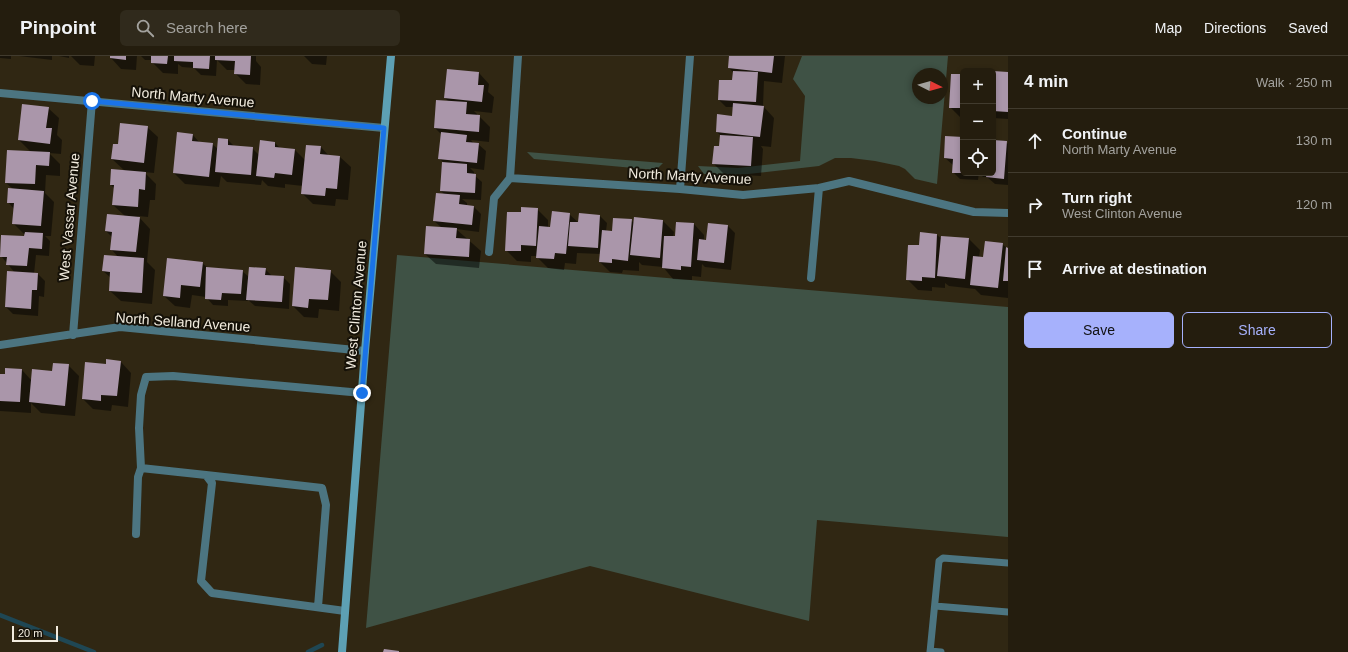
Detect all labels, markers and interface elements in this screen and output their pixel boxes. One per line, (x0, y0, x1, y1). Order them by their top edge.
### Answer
search box (120, 10, 400, 46)
text: Pinpoint (20, 17, 96, 38)
icon: search (134, 17, 156, 39)
text: Search here (166, 19, 248, 36)
text: Map (1155, 20, 1182, 36)
text: Directions (1204, 20, 1266, 36)
text: Saved (1288, 20, 1328, 36)
north arrow (912, 68, 948, 104)
map controls (960, 68, 996, 176)
button: + (960, 68, 996, 104)
text: 4 min (1024, 72, 1068, 91)
text: Walk · 250 m (1256, 75, 1332, 90)
street label: North Marty Avenue (131, 84, 255, 110)
route start (83, 92, 101, 110)
button: − (960, 104, 996, 140)
text: Continue (1062, 125, 1127, 142)
icon: ahead (1024, 130, 1046, 152)
text: 130 m (1296, 133, 1332, 148)
button: locate (960, 140, 996, 176)
text: North Marty Avenue (1062, 142, 1177, 157)
street label: West Vassar Avenue (55, 152, 83, 282)
street label: North Marty Avenue (628, 165, 752, 187)
text: Turn right (1062, 189, 1132, 206)
icon: right (1024, 194, 1046, 216)
text: 120 m (1296, 197, 1332, 212)
text: West Clinton Avenue (1062, 206, 1182, 221)
street label: West Clinton Avenue (342, 240, 370, 370)
icon: arrive (1024, 258, 1046, 280)
text: Arrive at destination (1062, 260, 1207, 277)
street label: North Selland Avenue (115, 309, 251, 335)
button: Save (1024, 312, 1174, 348)
button: Share (1182, 312, 1332, 348)
route end (353, 384, 371, 402)
scale bar (12, 624, 58, 643)
text: 20 m (18, 627, 42, 639)

